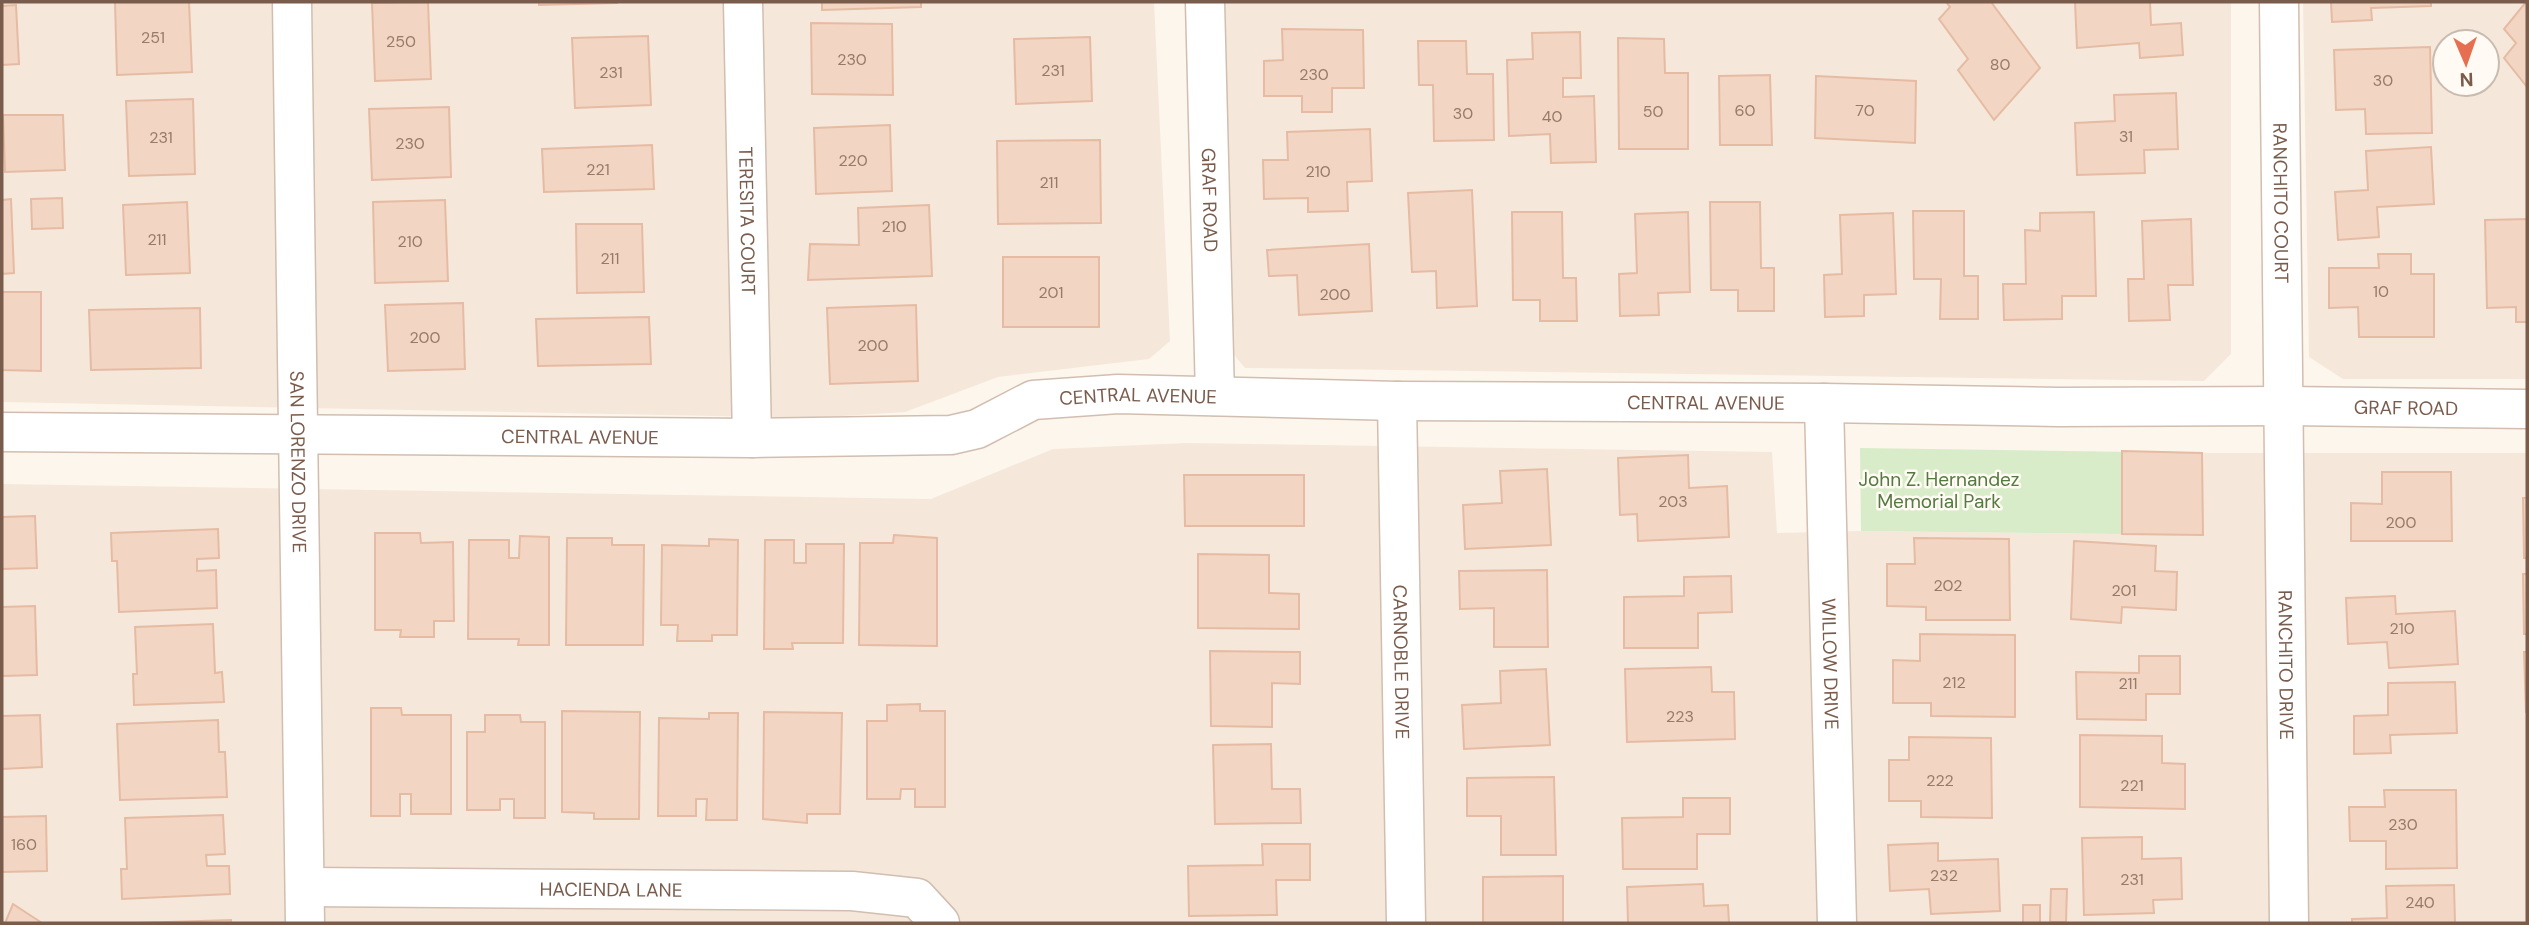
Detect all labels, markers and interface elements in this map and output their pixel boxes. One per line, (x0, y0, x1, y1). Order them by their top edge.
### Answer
house number: 251 (141, 27, 165, 48)
north arrow (2431, 28, 2501, 98)
house number: 250 (386, 31, 416, 52)
house number: 230 (837, 49, 867, 70)
house number: 80 (1990, 54, 2010, 75)
house number: 231 (1041, 60, 1065, 81)
house number: 231 (599, 62, 623, 83)
house number: 230 (1299, 64, 1329, 85)
text: N (2459, 67, 2474, 92)
house number: 30 (2373, 70, 2393, 91)
house number: 60 (1735, 100, 1756, 121)
house number: 70 (1855, 100, 1875, 121)
house number: 50 (1643, 101, 1663, 122)
house number: 30 (1453, 103, 1473, 124)
house number: 40 (1542, 106, 1562, 127)
street label: RANCHITO COURT (2267, 123, 2294, 284)
house number: 31 (2119, 126, 2133, 147)
house number: 231 (149, 127, 173, 148)
house number: 230 (395, 133, 425, 154)
street label: TERESITA COURT (733, 146, 761, 296)
street label: GRAF ROAD (1196, 147, 1223, 252)
house number: 220 (838, 150, 868, 171)
house number: 221 (586, 159, 610, 180)
house number: 210 (1305, 161, 1331, 182)
house number: 211 (1039, 172, 1059, 193)
house number: 210 (881, 216, 907, 237)
house number: 211 (147, 229, 167, 250)
house number: 210 (397, 231, 423, 252)
house number: 211 (600, 248, 620, 269)
house number: 10 (2373, 281, 2389, 302)
house number: 201 (1039, 282, 1064, 303)
house number: 200 (1320, 284, 1351, 305)
house number: 200 (410, 327, 441, 348)
house number: 200 (858, 335, 889, 356)
street label: SAN LORENZO DRIVE (284, 371, 312, 553)
street label: CENTRAL AVENUE (1058, 382, 1217, 411)
street label: CENTRAL AVENUE (1627, 390, 1785, 416)
street label: GRAF ROAD (2354, 395, 2458, 421)
street label: CENTRAL AVENUE (501, 424, 659, 450)
park label: John Z. Hernandez Memorial Park (1858, 467, 2020, 514)
house number: 203 (1658, 491, 1688, 512)
house number: 200 (2386, 512, 2417, 533)
house number: 202 (1933, 575, 1963, 596)
house number: 201 (2112, 580, 2137, 601)
street label: CARNOBLE DRIVE (1387, 584, 1415, 740)
street label: RANCHITO DRIVE (2272, 590, 2299, 740)
street label: WILLOW DRIVE (1816, 598, 1844, 730)
house number: 210 (2389, 618, 2415, 639)
house number: 212 (1942, 672, 1966, 693)
house number: 211 (2118, 673, 2138, 694)
house number: 223 (1666, 706, 1694, 727)
house number: 222 (1926, 770, 1954, 791)
house number: 221 (2120, 775, 2144, 796)
house number: 230 (2388, 814, 2418, 835)
house number: 160 (11, 834, 37, 855)
house number: 232 (1930, 865, 1958, 886)
house number: 231 (2120, 869, 2144, 890)
street label: HACIENDA LANE (539, 877, 683, 903)
house number: 240 (2405, 892, 2435, 913)

